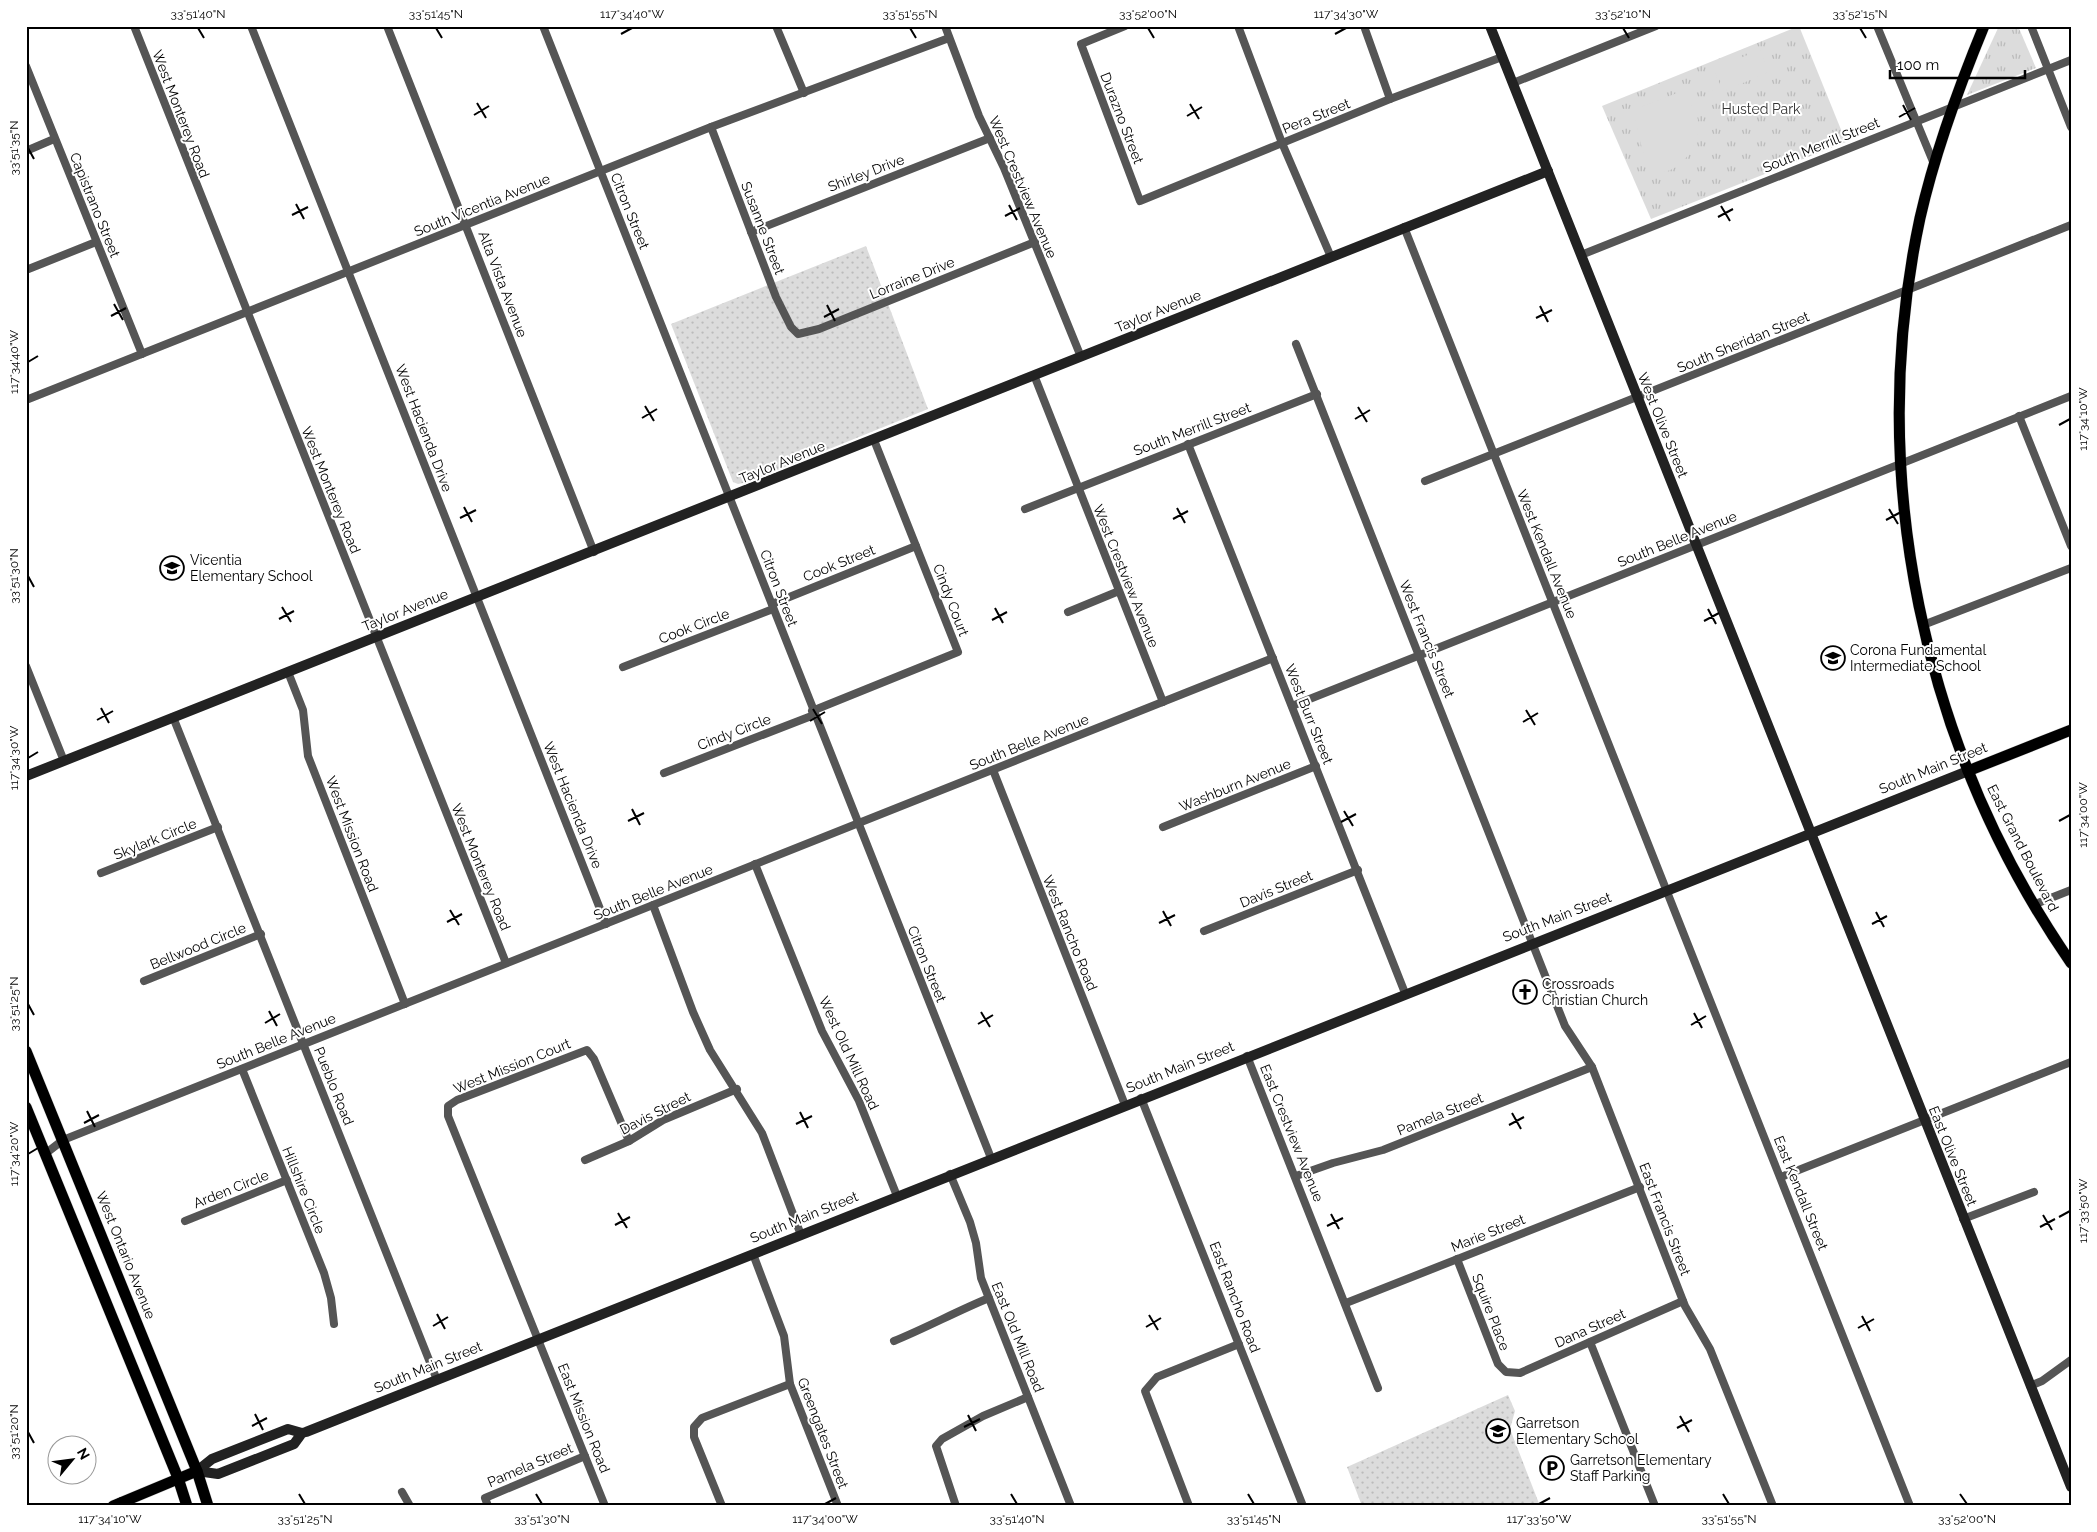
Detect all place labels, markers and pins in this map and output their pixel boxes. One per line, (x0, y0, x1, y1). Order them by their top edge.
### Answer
place label: Vicentia Elementary School (190, 552, 313, 584)
school or university icon: Vicentia Elementary School (159, 555, 185, 581)
place label: Corona Fundamental Intermediate School (1850, 642, 1986, 674)
school or university icon: Corona Fundamental Intermediate School (1820, 645, 1846, 671)
place label: Crossroads Christian Church (1542, 976, 1648, 1008)
church icon: Crossroads Christian Church (1512, 979, 1538, 1005)
place label: Garretson Elementary School (1516, 1415, 1639, 1447)
school or university icon: Garretson Elementary School (1485, 1418, 1511, 1444)
place label: Garretson Elementary Staff Parking (1570, 1452, 1712, 1484)
parking icon: Garretson Elementary Staff Parking (1539, 1455, 1565, 1481)

